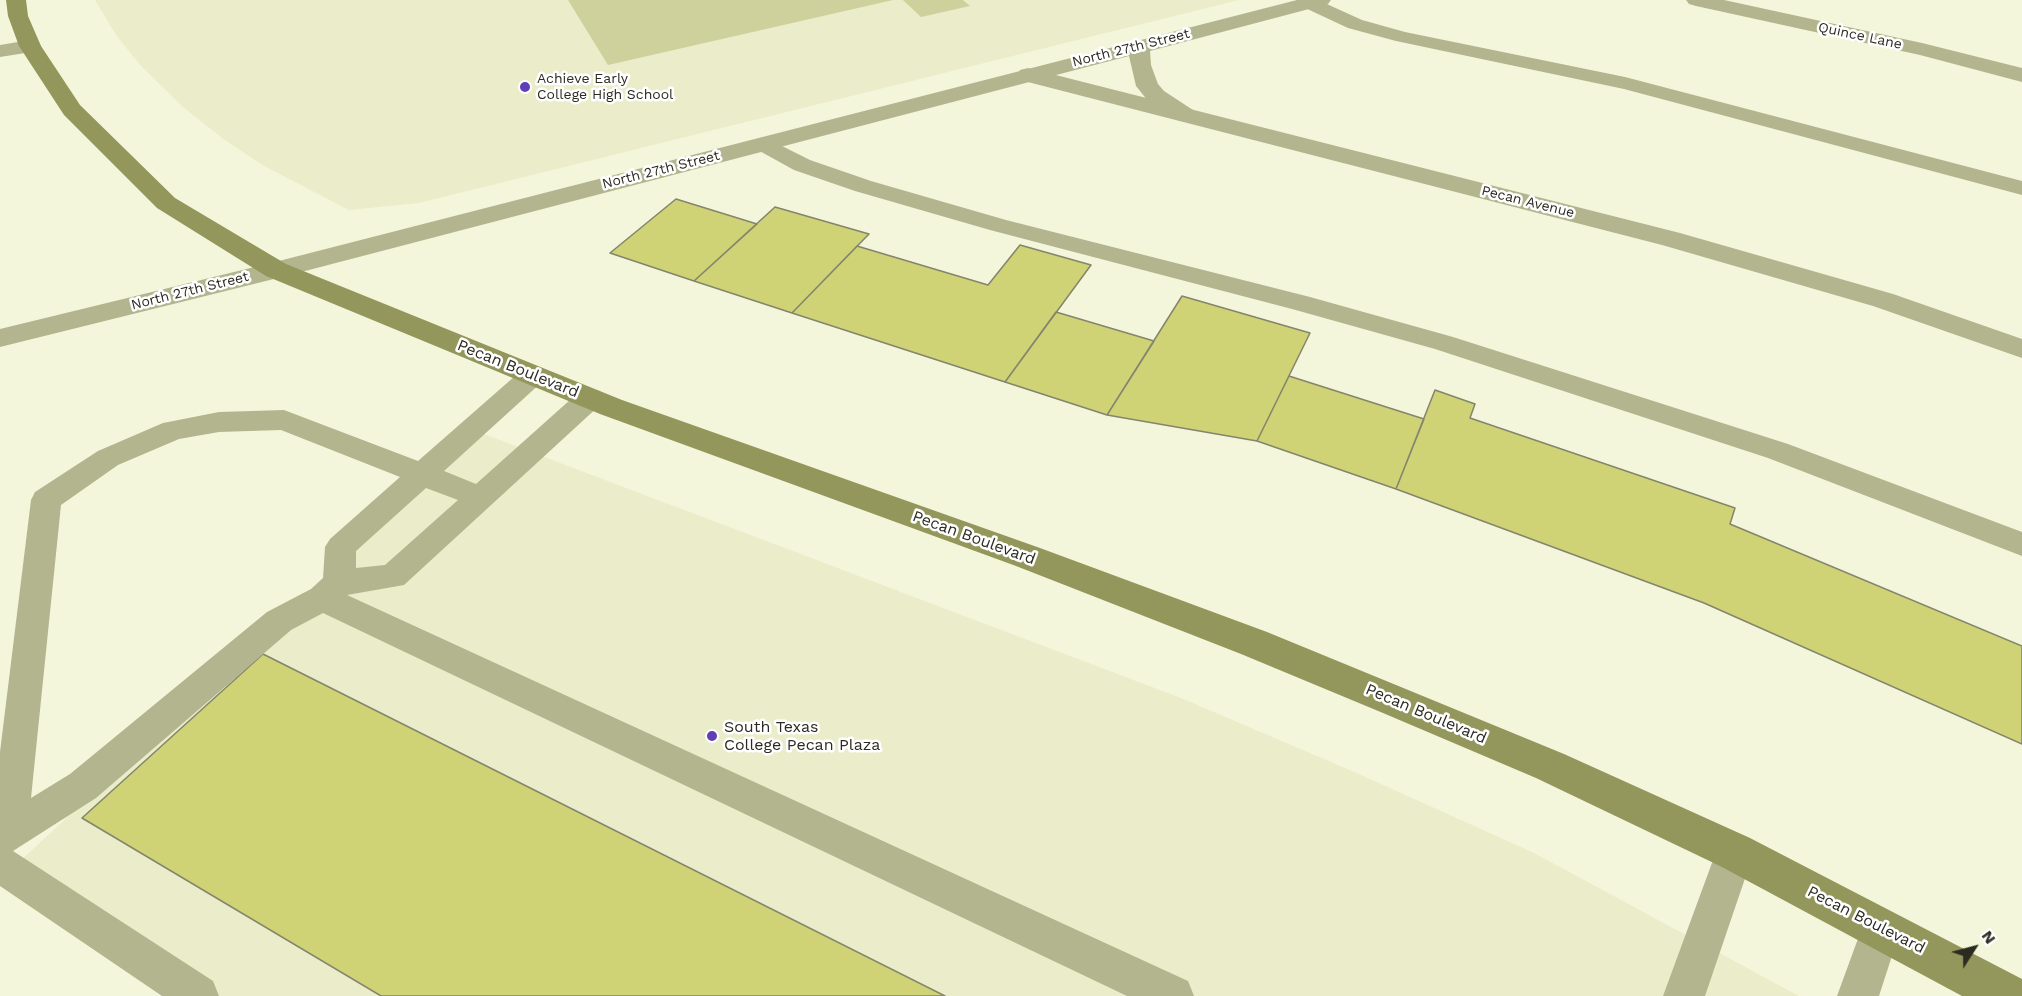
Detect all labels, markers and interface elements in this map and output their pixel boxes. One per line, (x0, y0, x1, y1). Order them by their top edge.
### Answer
street label: Quince Lane (1817, 19, 1903, 53)
street label: North 27th Street (1071, 25, 1191, 71)
place label: Achieve Early College High School (537, 71, 673, 104)
marker: Achieve Early College High School (518, 80, 532, 94)
street label: North 27th Street (601, 147, 721, 193)
street label: Pecan Avenue (1480, 182, 1576, 222)
street label: North 27th Street (130, 268, 250, 314)
street label: Pecan Boulevard (454, 336, 582, 402)
street label: Pecan Boulevard (910, 507, 1038, 569)
street label: Pecan Boulevard (1363, 680, 1489, 748)
place label: South Texas College Pecan Plaza (724, 717, 880, 755)
marker: South Texas College Pecan Plaza (705, 729, 719, 743)
street label: Pecan Boulevard (1804, 882, 1928, 958)
north arrow (1944, 918, 2004, 978)
text: N (1978, 927, 2000, 948)

